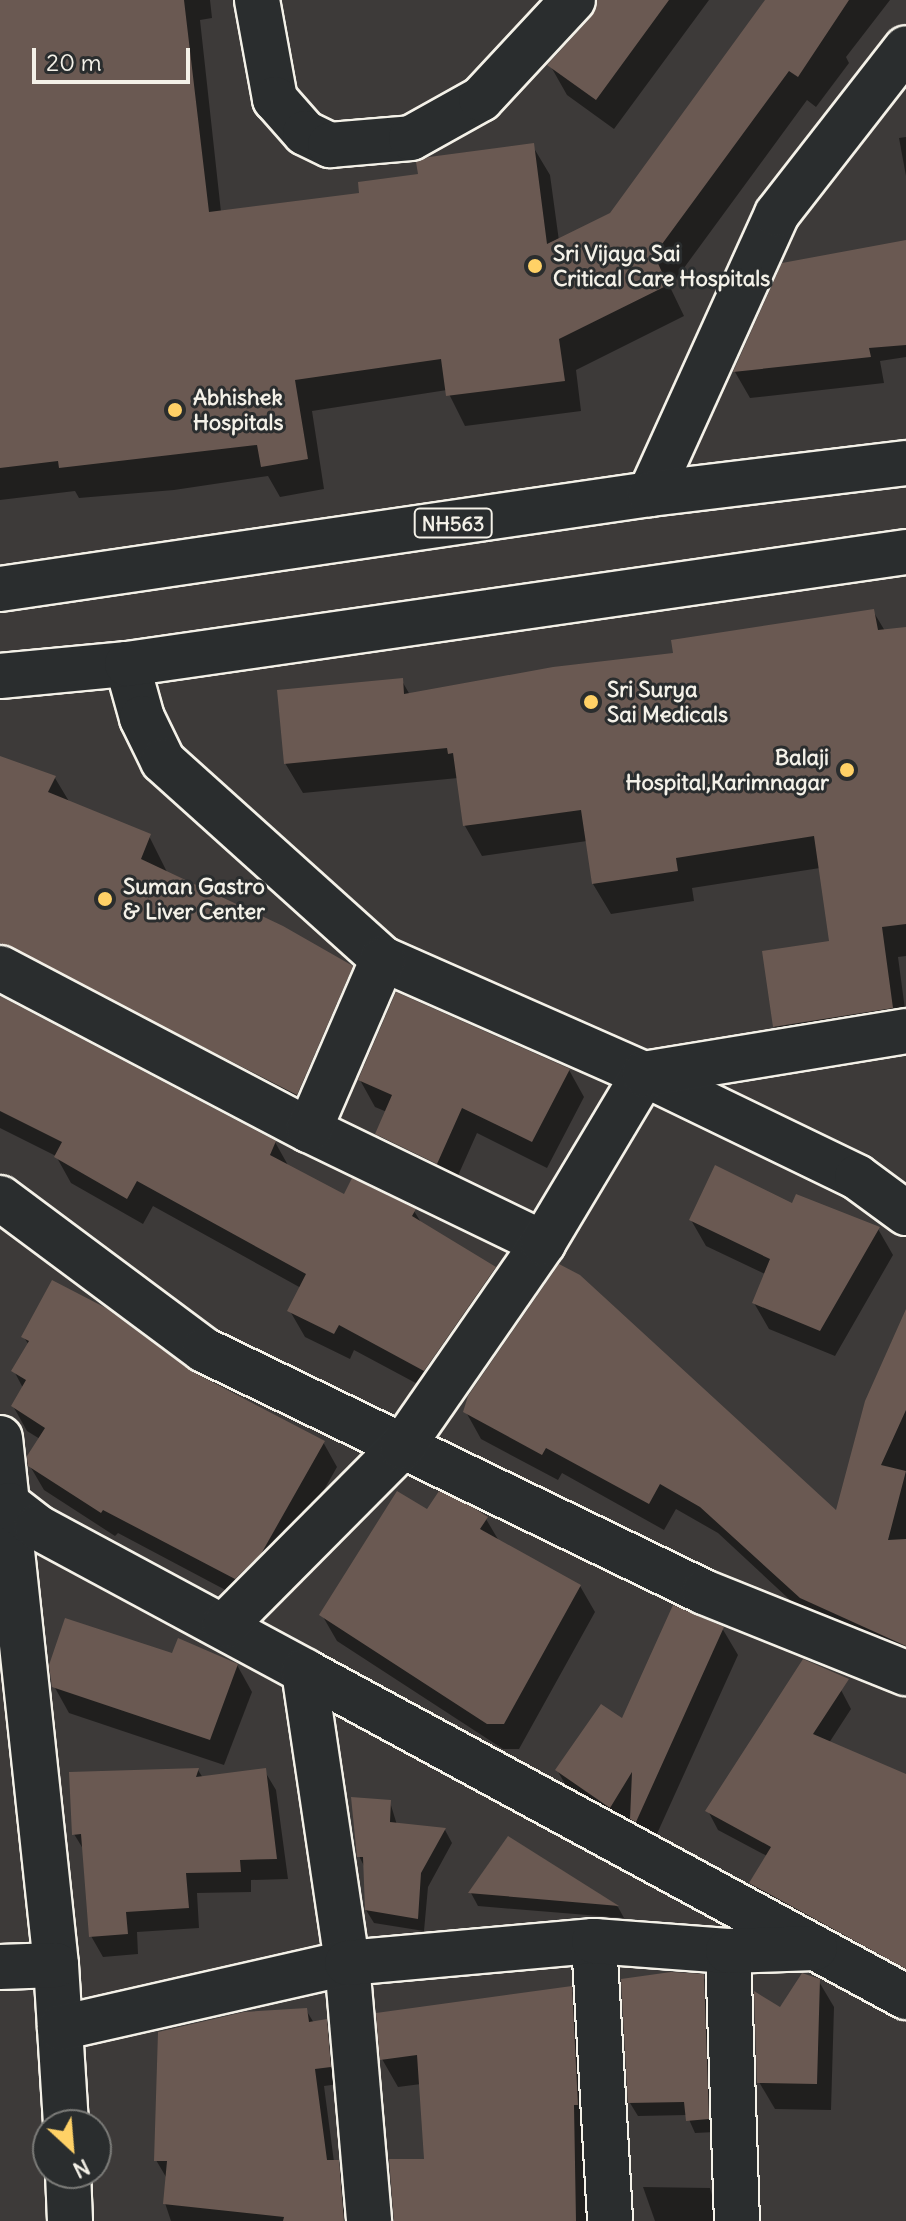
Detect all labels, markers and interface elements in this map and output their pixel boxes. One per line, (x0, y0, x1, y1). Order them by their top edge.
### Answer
scale bar (36, 32, 194, 82)
text: 20 m (46, 47, 102, 77)
place label: Sri Vijaya Sai Critical Care Hospitals (553, 240, 770, 292)
marker: Sri Vijaya Sai Critical Care Hospitals (524, 255, 546, 277)
place label: Abhishek Hospitals (193, 384, 284, 436)
marker: Abhishek Hospitals (164, 399, 186, 421)
road number: NH563 (413, 507, 493, 539)
place label: Sri Surya Sai Medicals (607, 676, 728, 728)
marker: Sri Surya Sai Medicals (582, 693, 600, 711)
place label: Balaji Hospital,Karimnagar (626, 744, 829, 796)
marker: Balaji Hospital,Karimnagar (836, 759, 858, 781)
place label: Suman Gastro & Liver Center (123, 873, 265, 924)
marker: Suman Gastro & Liver Center (94, 888, 116, 910)
north arrow (32, 2109, 112, 2189)
text: N (69, 2153, 95, 2185)

